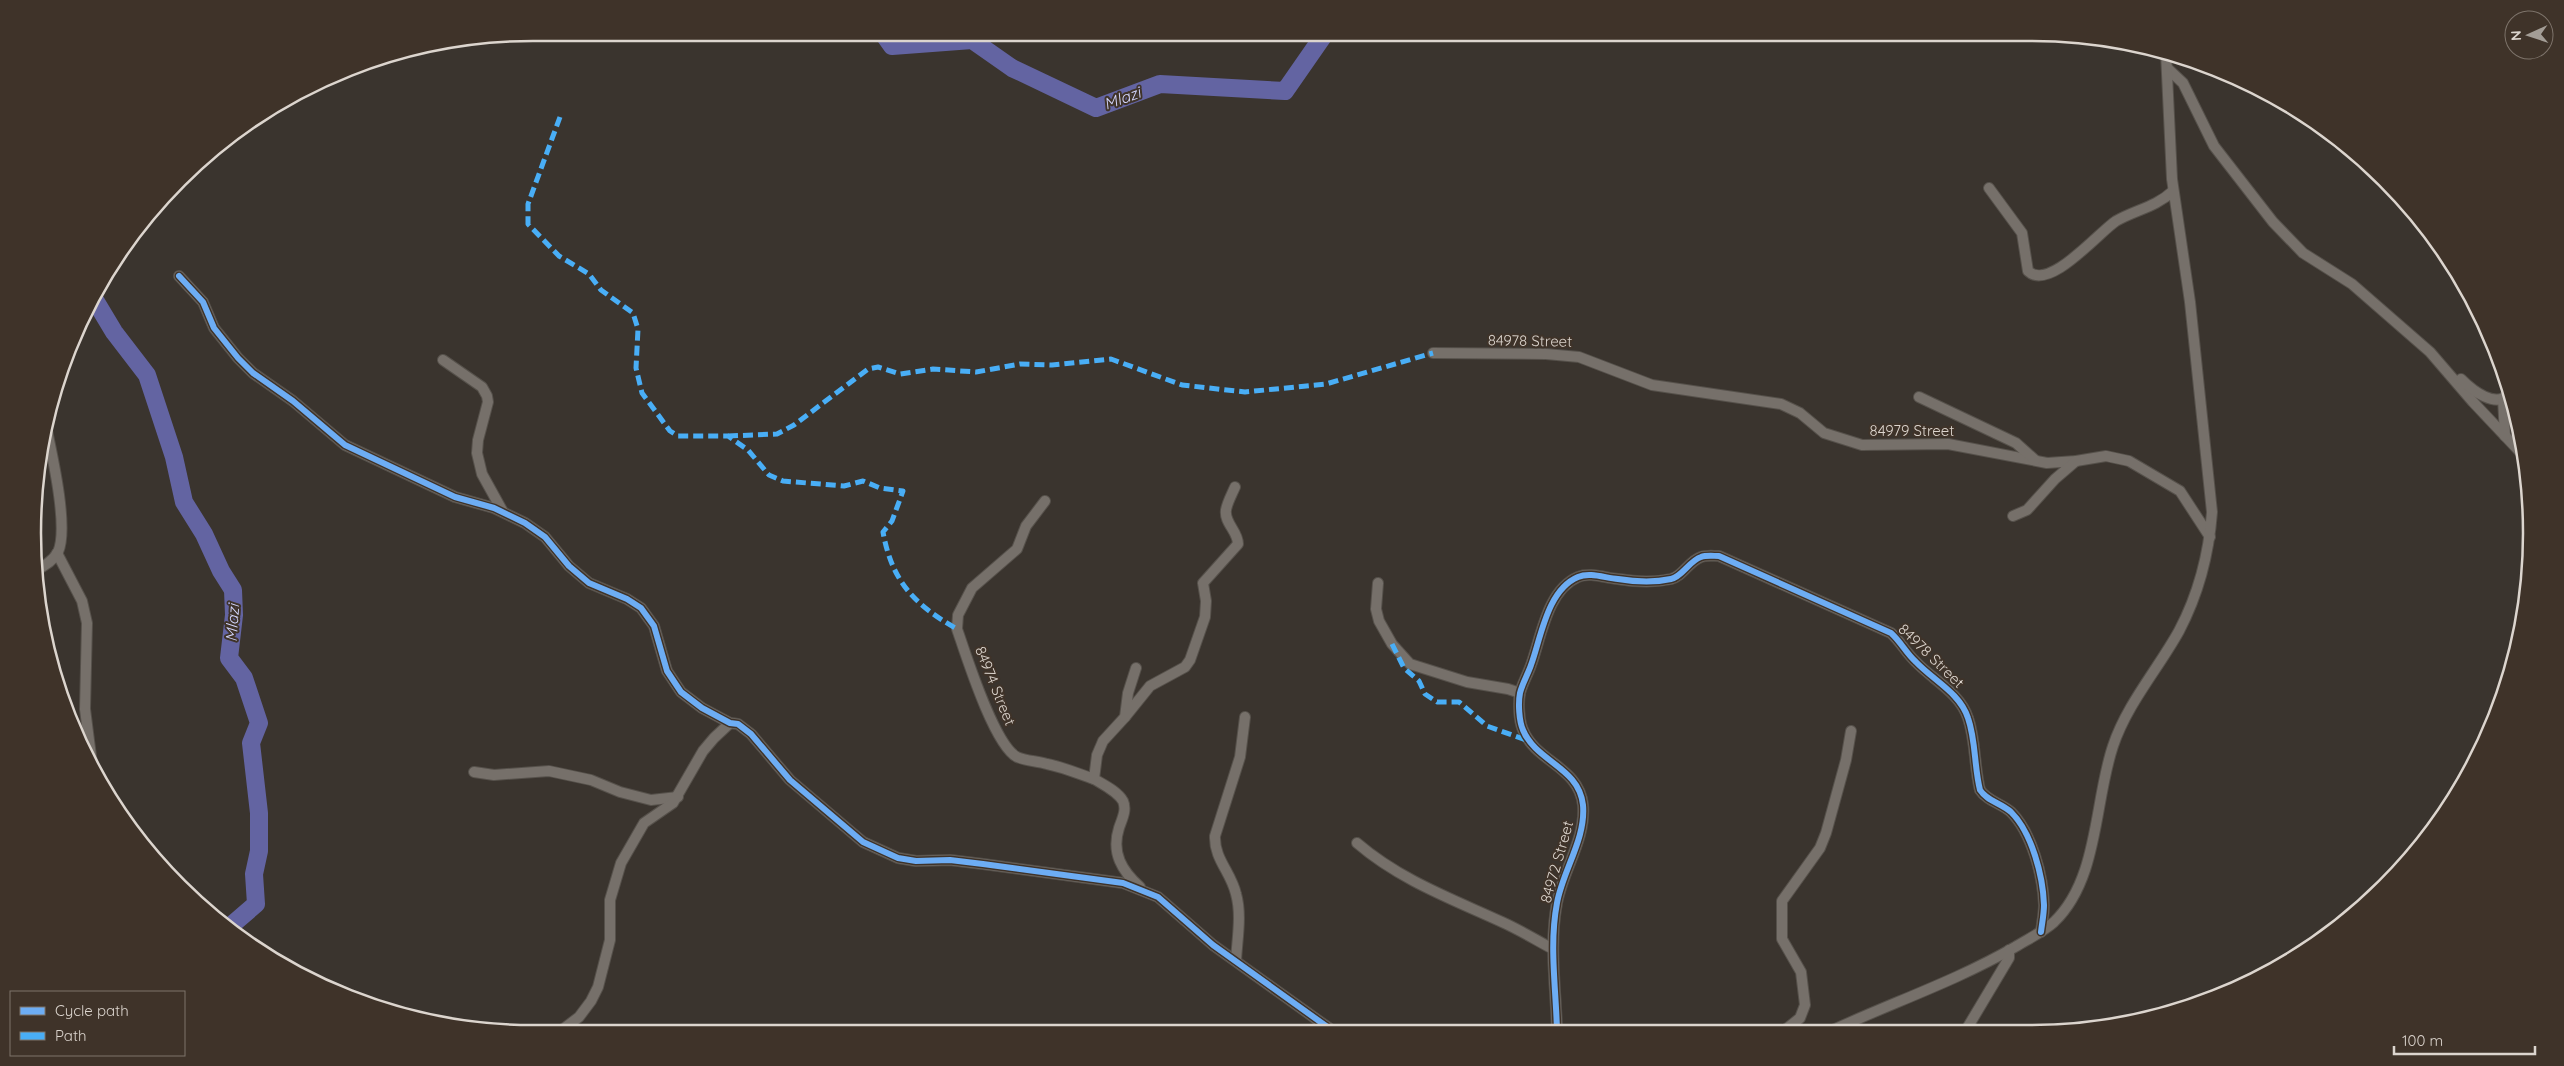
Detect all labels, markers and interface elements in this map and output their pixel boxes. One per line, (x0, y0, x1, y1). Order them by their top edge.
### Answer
north arrow (2504, 10, 2554, 60)
text: N (2507, 30, 2525, 41)
water label: Mlazi (1101, 82, 1145, 114)
street label: 84978 Street (1488, 330, 1572, 351)
street label: 84979 Street (1870, 421, 1954, 440)
water label: Mlazi (221, 602, 243, 643)
street label: 84978 Street (1894, 619, 1968, 692)
street label: 84974 Street (971, 643, 1020, 728)
street label: 84972 Street (1536, 819, 1577, 905)
legend (10, 991, 185, 1056)
text: Cycle path (55, 1001, 129, 1020)
scale bar (2394, 1024, 2535, 1056)
text: Path (55, 1026, 87, 1045)
text: 100 m (2402, 1031, 2443, 1050)

